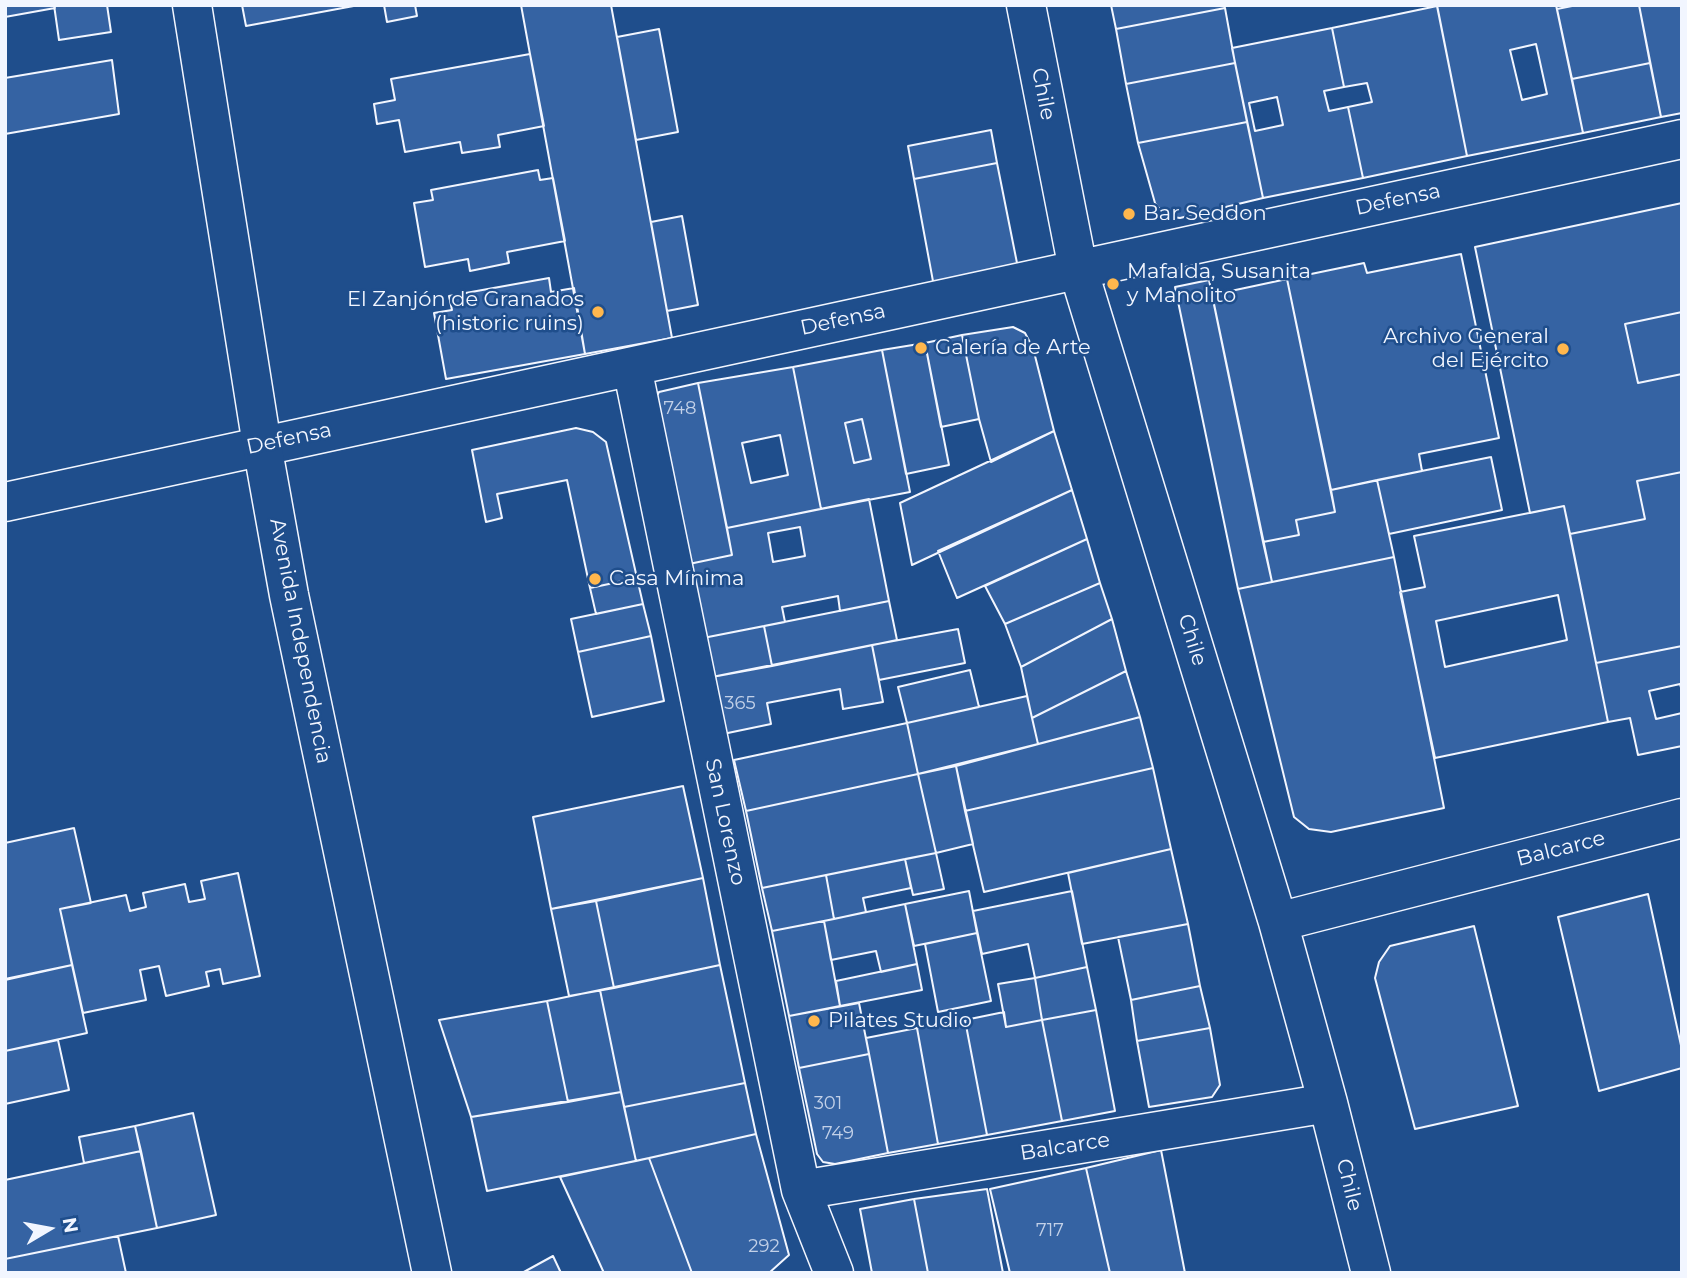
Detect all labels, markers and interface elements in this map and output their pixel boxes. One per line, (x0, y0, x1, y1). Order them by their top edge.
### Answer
street label: Chile (1026, 66, 1060, 122)
street label: Defensa (1353, 179, 1443, 221)
place label: Bar Seddon (1143, 201, 1267, 227)
marker: Bar Seddon (1121, 206, 1137, 222)
place label: Mafalda, Susanita y Manolito (1127, 259, 1311, 309)
marker: Mafalda, Susanita y Manolito (1105, 276, 1121, 292)
place label: El Zanjón de Granados (historic ruins) (347, 287, 584, 337)
street label: Defensa (798, 299, 888, 341)
marker: El Zanjón de Granados (historic ruins) (590, 304, 606, 320)
place label: Archivo General del Ejército (1383, 324, 1549, 374)
place label: Galería de Arte (935, 335, 1091, 361)
marker: Galería de Arte (913, 340, 929, 356)
marker: Archivo General del Ejército (1555, 341, 1571, 357)
house number: 748 (664, 398, 696, 420)
street label: Defensa (244, 418, 334, 460)
street label: Avenida Independencia (264, 516, 336, 766)
place label: Casa Mínima (609, 566, 744, 592)
marker: Casa Mínima (587, 571, 603, 587)
street label: Chile (1172, 611, 1212, 669)
house number: 365 (724, 693, 756, 715)
street label: San Lorenzo (699, 756, 751, 888)
street label: Balcarce (1514, 826, 1608, 872)
place label: Pilates Studio (828, 1008, 972, 1034)
marker: Pilates Studio (806, 1013, 822, 1029)
house number: 301 (814, 1093, 842, 1115)
house number: 749 (822, 1123, 854, 1145)
street label: Balcarce (1018, 1127, 1112, 1167)
street label: Chile (1330, 1156, 1368, 1214)
north arrow (14, 1194, 84, 1264)
text: N (58, 1216, 83, 1235)
house number: 717 (1036, 1220, 1064, 1242)
house number: 292 (748, 1236, 780, 1258)

